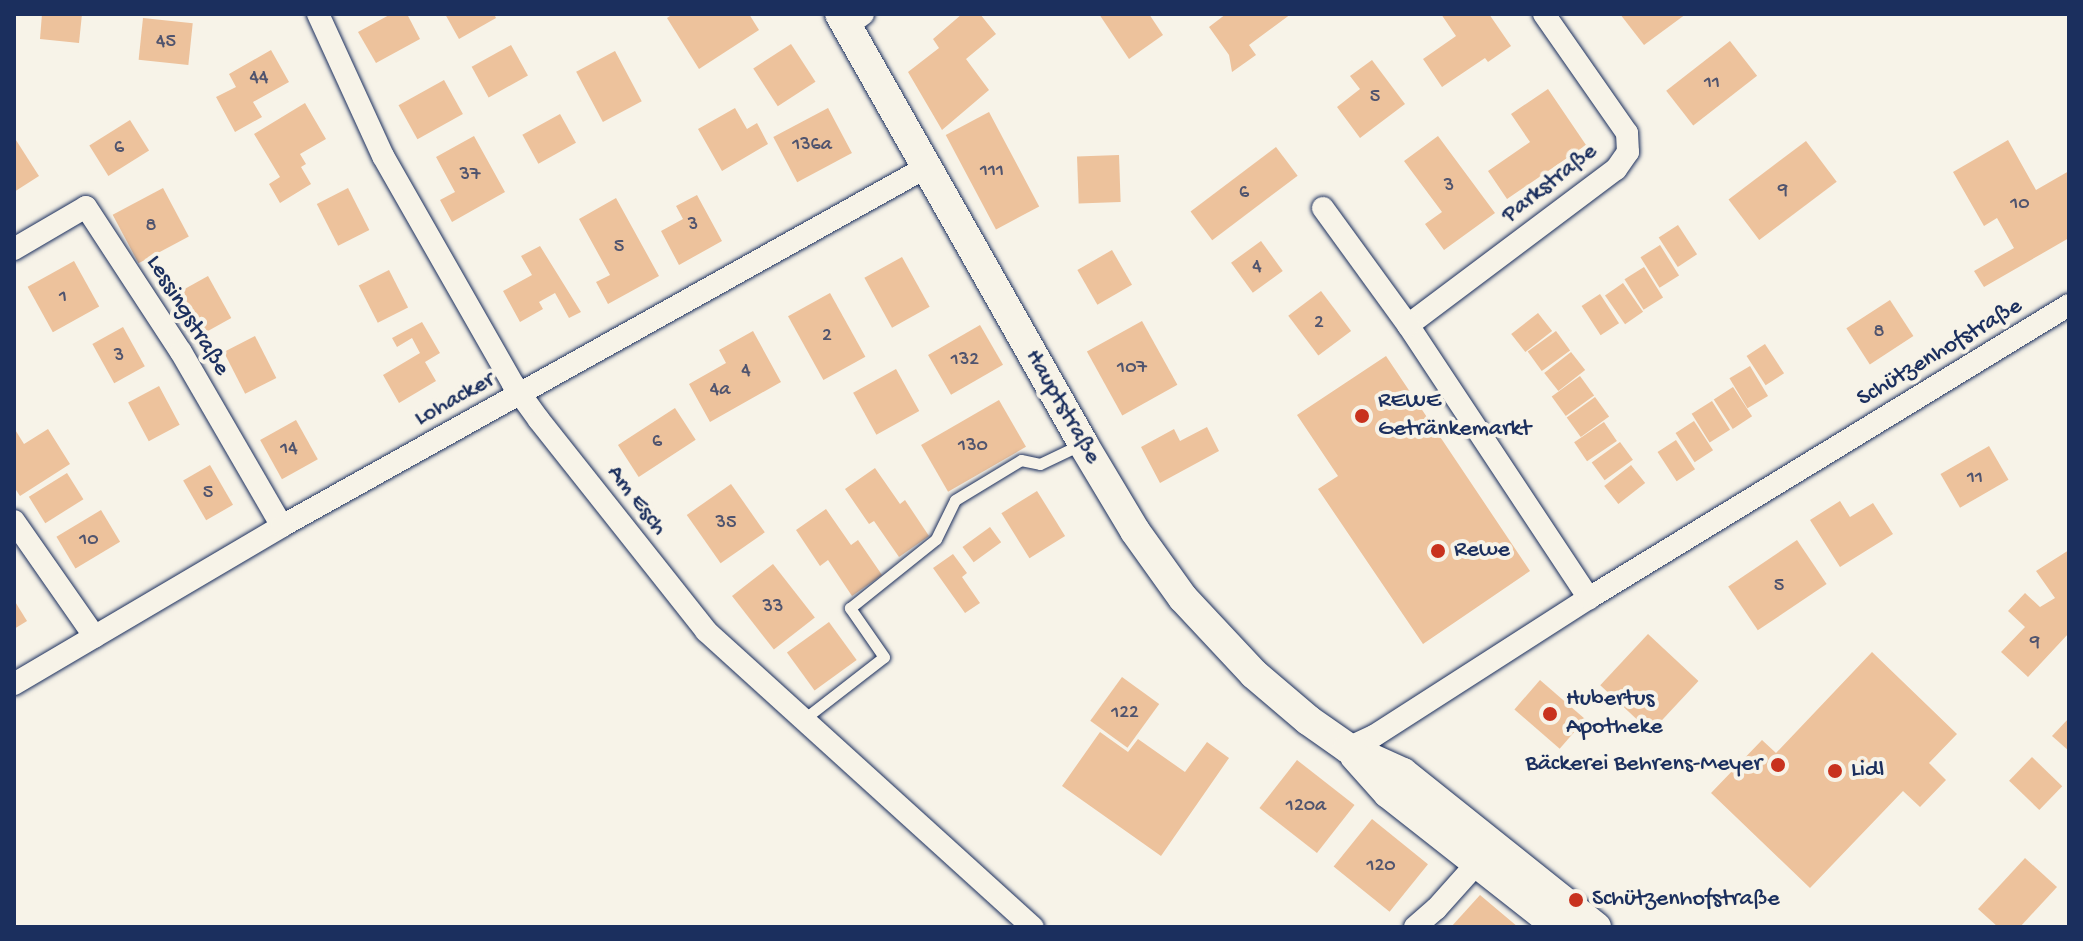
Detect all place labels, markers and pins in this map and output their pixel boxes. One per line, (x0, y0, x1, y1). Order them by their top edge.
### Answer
place label: REWE Getränkemarkt (1378, 388, 1531, 444)
marker: REWE Getränkemarkt (1353, 407, 1371, 425)
place label: Rewe (1454, 537, 1510, 565)
marker: Rewe (1429, 542, 1447, 560)
place label: Hubertus Apotheke (1566, 686, 1663, 742)
marker: Hubertus Apotheke (1541, 705, 1559, 723)
place label: Bäckerei Behrens-Meyer (1525, 751, 1762, 779)
marker: Bäckerei Behrens-Meyer (1769, 756, 1787, 774)
place label: Lidl (1851, 757, 1884, 785)
marker: Lidl (1826, 762, 1844, 780)
place label: Schützenhofstraße (1592, 886, 1780, 914)
marker: Schützenhofstraße (1567, 891, 1585, 909)

